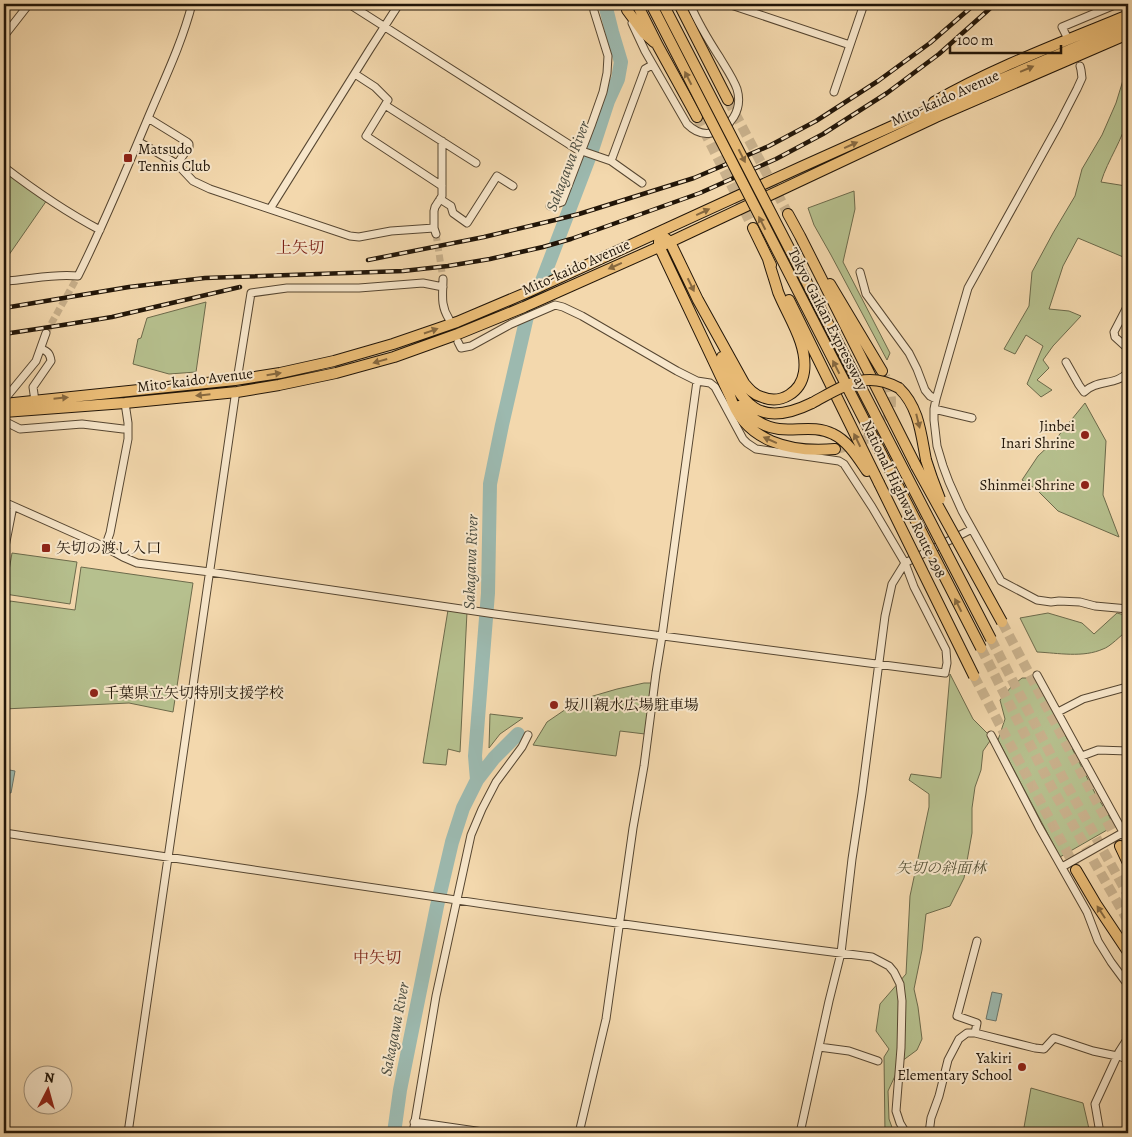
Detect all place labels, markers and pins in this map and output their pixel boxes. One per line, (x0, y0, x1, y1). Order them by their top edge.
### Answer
place label: Matsudo Tennis Club (138, 139, 211, 176)
marker: Matsudo Tennis Club (122, 152, 134, 164)
place label: Jinbei Inari Shrine (1001, 416, 1075, 453)
marker: Jinbei Inari Shrine (1079, 429, 1091, 441)
place label: Shinmei Shrine (980, 475, 1075, 495)
marker: Shinmei Shrine (1079, 479, 1091, 491)
place label: 矢切の渡し入口 (56, 538, 161, 558)
marker: 矢切の渡し入口 (40, 542, 52, 554)
place label: 千葉県立矢切特別支援学校 (104, 683, 284, 703)
marker: 千葉県立矢切特別支援学校 (88, 687, 100, 699)
place label: 坂川親水広場駐車場 (564, 695, 699, 715)
marker: 坂川親水広場駐車場 (548, 699, 560, 711)
place label: Yakiri Elementary School (897, 1048, 1012, 1085)
marker: Yakiri Elementary School (1016, 1061, 1028, 1073)

